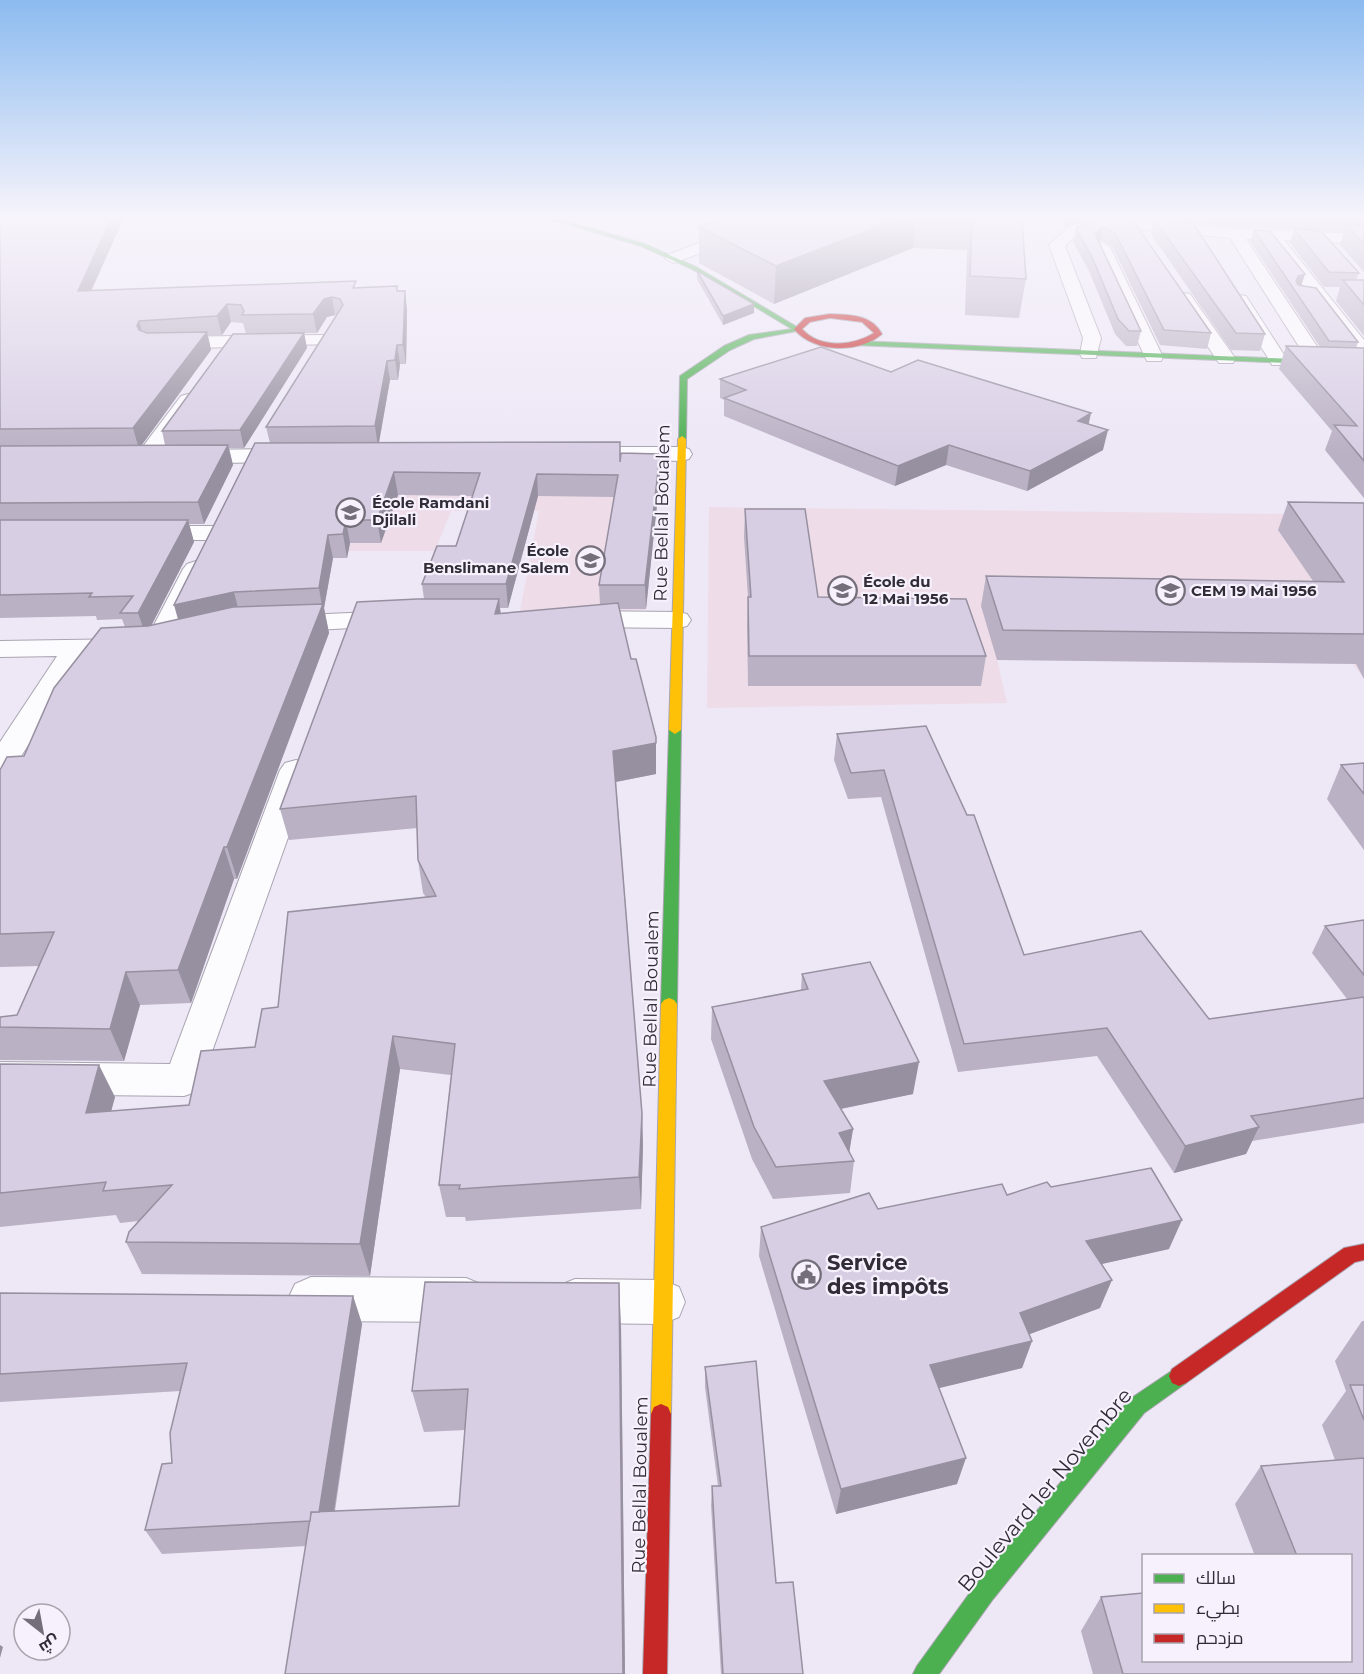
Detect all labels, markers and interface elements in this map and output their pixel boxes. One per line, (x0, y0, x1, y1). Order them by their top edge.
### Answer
street label: Rue Bellal Boualem (649, 424, 675, 602)
place label: École Ramdani Djilali (372, 493, 489, 529)
school or university icon: École Ramdani Djilali (335, 496, 367, 528)
place label: École Benslimane Salem (423, 541, 569, 577)
school or university icon: École Benslimane Salem (574, 544, 606, 576)
place label: École du 12 Mai 1956 (863, 572, 949, 608)
school or university icon: École du 12 Mai 1956 (826, 575, 858, 607)
school or university icon: CEM 19 Mai 1956 (1154, 575, 1186, 607)
place label: CEM 19 Mai 1956 (1191, 581, 1317, 600)
street label: Rue Bellal Boualem (638, 910, 664, 1088)
place label: Service des impôts (827, 1250, 949, 1299)
public building icon: Service des impôts (790, 1259, 822, 1291)
street label: Boulevard 1er Novembre (952, 1383, 1137, 1596)
street label: Rue Bellal Boualem (627, 1396, 653, 1574)
legend (1142, 1554, 1352, 1662)
text: سالك (1196, 1567, 1236, 1589)
text: بطيء (1196, 1597, 1240, 1622)
north arrow (12, 1602, 72, 1662)
text: مزدحم (1196, 1627, 1244, 1650)
text: ش (36, 1631, 63, 1658)

